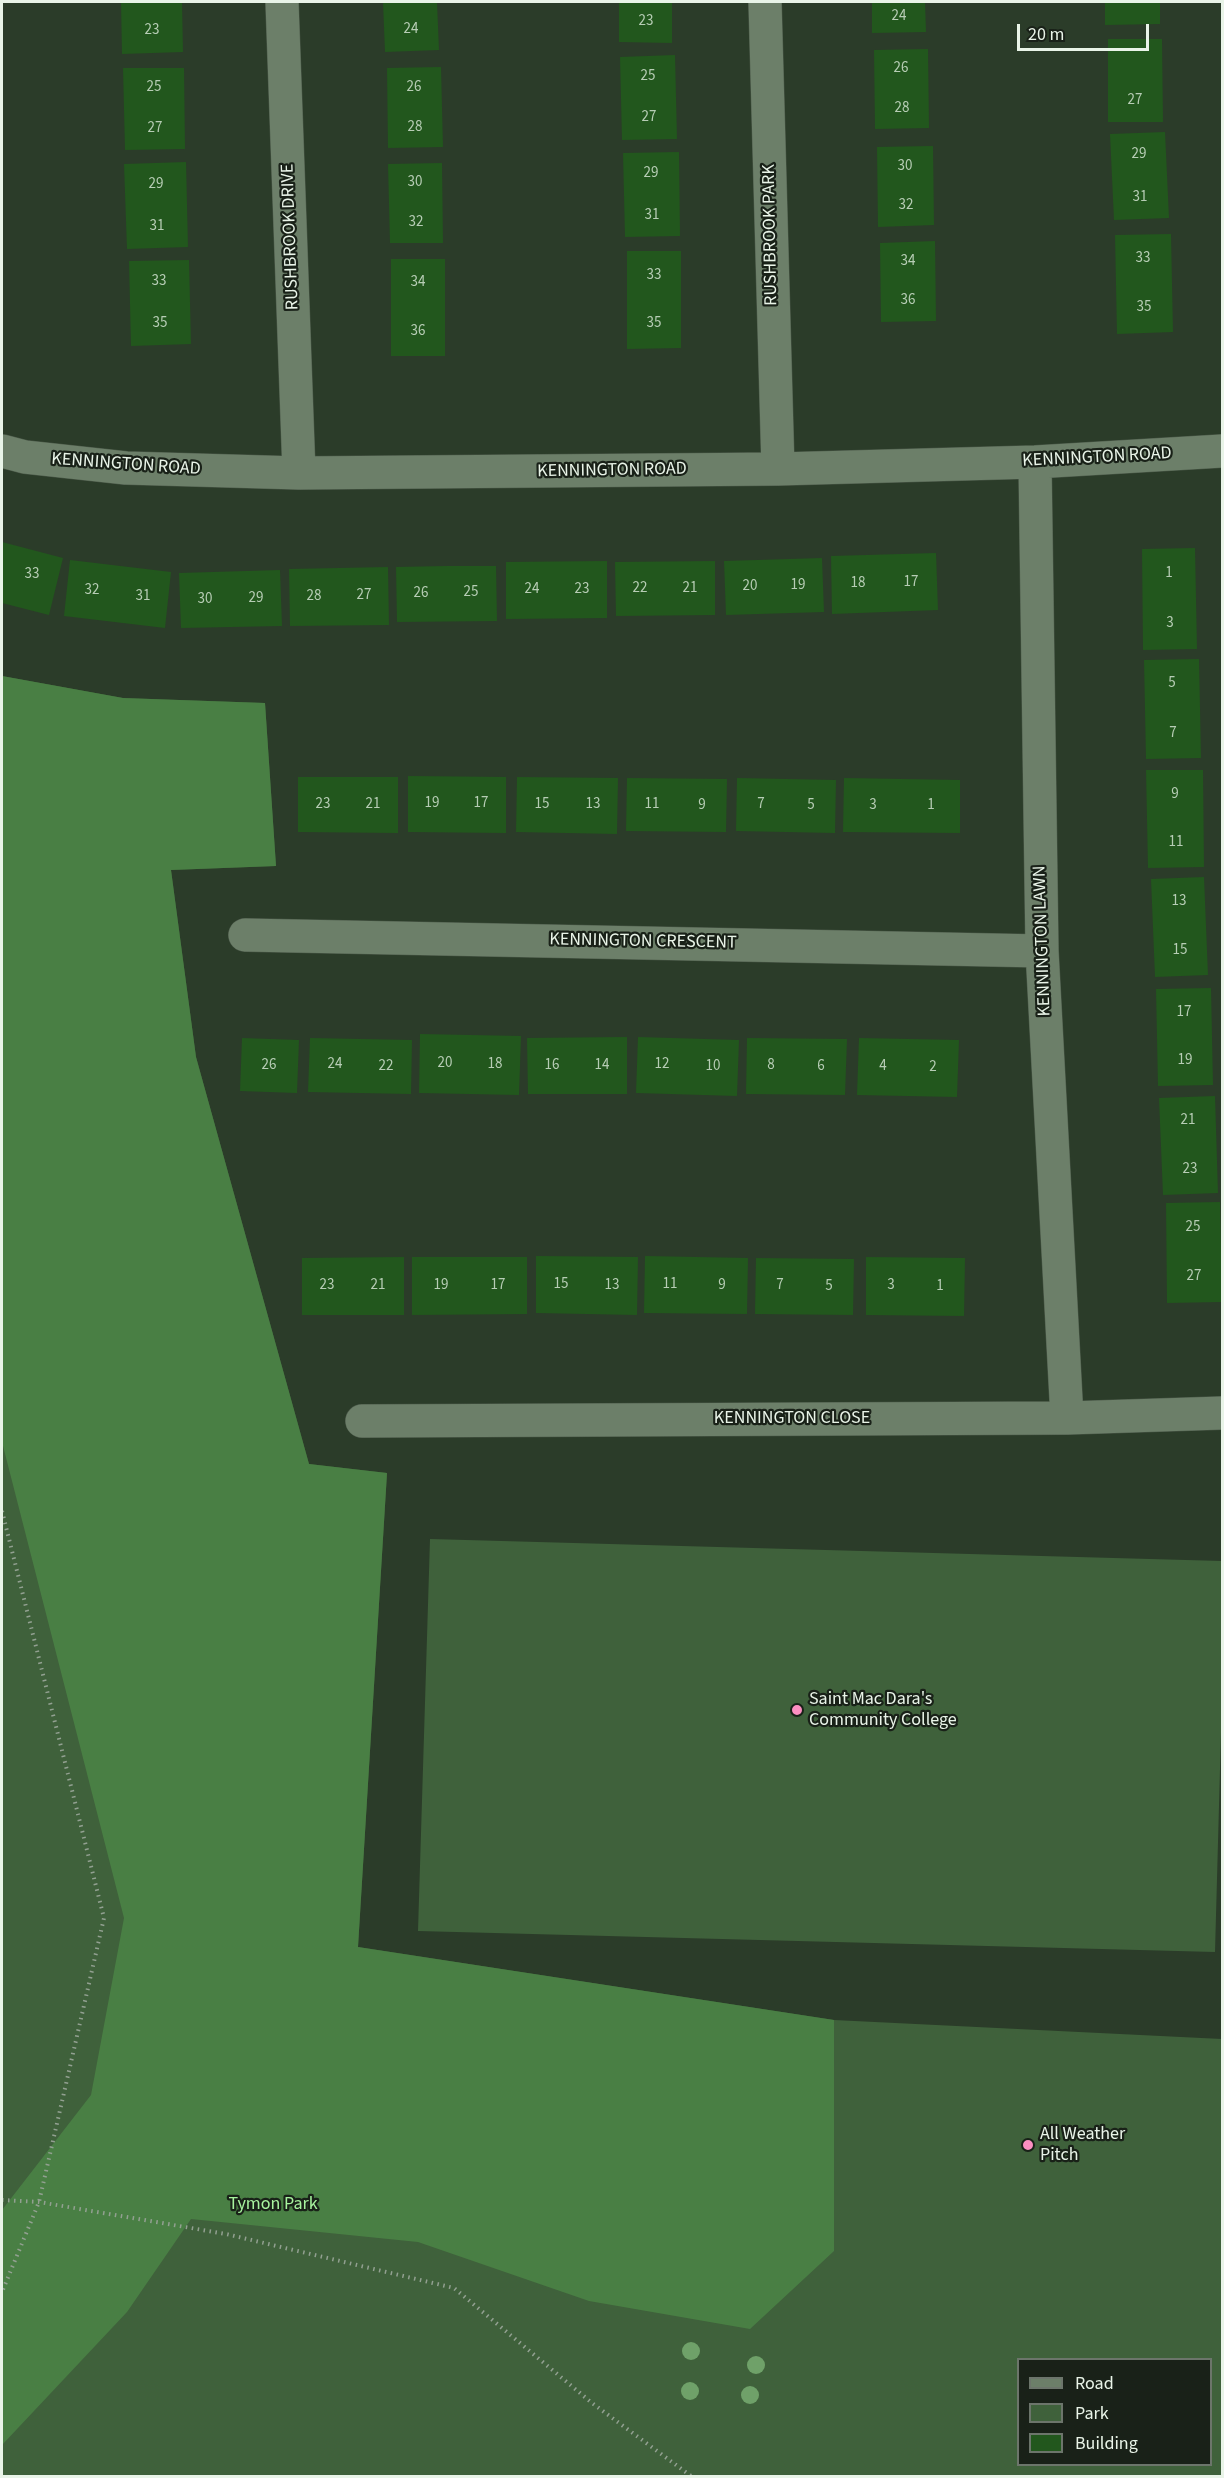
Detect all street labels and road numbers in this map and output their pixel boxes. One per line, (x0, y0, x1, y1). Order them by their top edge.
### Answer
street label: RUSHBROOK DRIVE (278, 163, 304, 311)
street label: RUSHBROOK PARK (759, 164, 783, 306)
street label: KENNINGTON ROAD (1022, 443, 1172, 473)
street label: KENNINGTON ROAD (51, 449, 201, 481)
street label: KENNINGTON ROAD (537, 459, 687, 483)
street label: KENNINGTON LAWN (1030, 865, 1056, 1017)
street label: KENNINGTON CRESCENT (549, 930, 737, 954)
street label: KENNINGTON CLOSE (714, 1408, 870, 1430)

